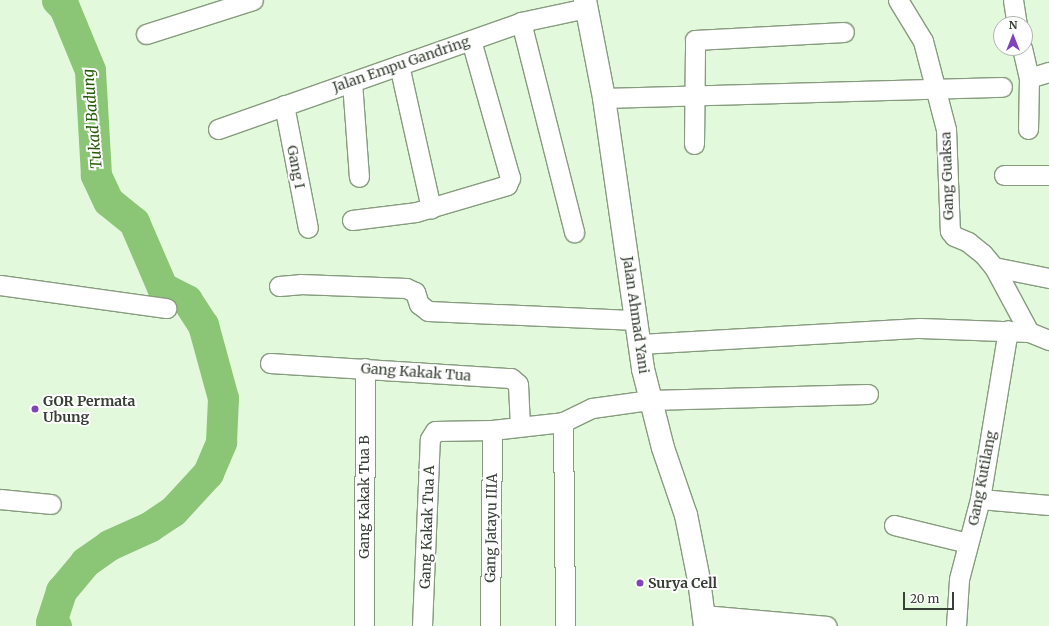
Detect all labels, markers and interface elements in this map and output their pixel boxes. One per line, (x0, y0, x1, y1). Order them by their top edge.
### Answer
north arrow (993, 16, 1033, 56)
text: N (1009, 18, 1017, 32)
street label: Jalan Empu Gandring (330, 33, 472, 95)
water label: Tukad Badung (79, 68, 105, 170)
street label: Gang Guaksa (937, 132, 957, 220)
street label: Gang I (284, 144, 308, 190)
street label: Jalan Ahmad Yani (619, 255, 653, 375)
street label: Gang Kakak Tua (360, 360, 472, 384)
place label: GOR Permata Ubung (43, 393, 135, 426)
marker: GOR Permata Ubung (30, 404, 40, 414)
street label: Gang Kutilang (965, 429, 999, 527)
street label: Gang Kakak Tua B (356, 435, 372, 559)
street label: Gang Kakak Tua A (416, 465, 438, 589)
street label: Gang Jatayu IIIA (482, 473, 500, 583)
place label: Surya Cell (648, 575, 717, 591)
marker: Surya Cell (635, 578, 645, 588)
scale bar (905, 584, 956, 610)
text: 20 m (910, 591, 939, 606)

